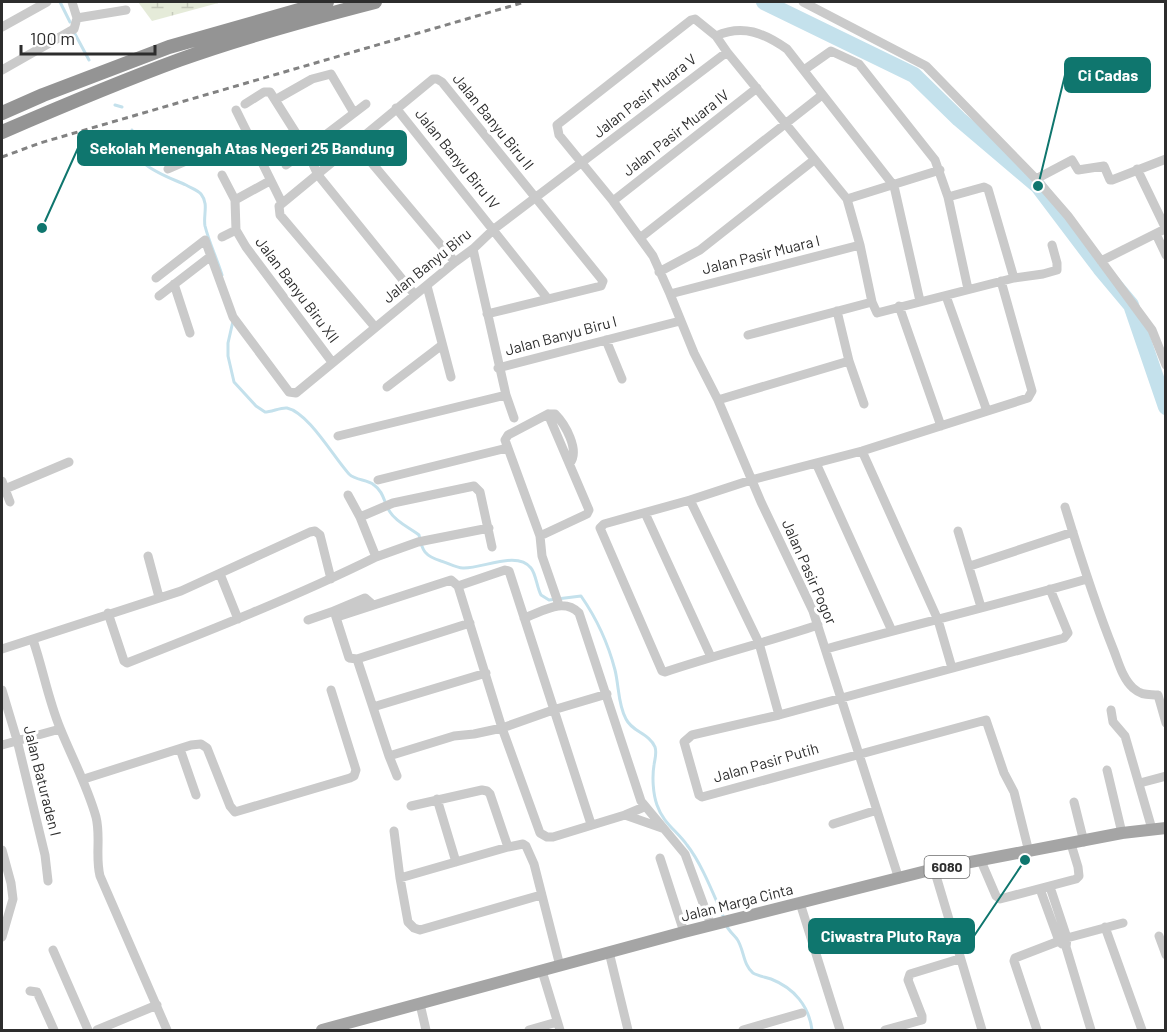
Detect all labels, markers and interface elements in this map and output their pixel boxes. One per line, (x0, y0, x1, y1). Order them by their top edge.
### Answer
scale bar (21, 18, 154, 56)
text: 100 m (30, 27, 75, 49)
street label: Jalan Pasir Muara V (589, 49, 700, 141)
callout: Ci Cadas (1065, 58, 1150, 92)
text: Ci Cadas (1078, 65, 1138, 84)
street label: Jalan Banyu Biru II (449, 70, 538, 173)
street label: Jalan Pasir Muara IV (619, 85, 732, 179)
street label: Jalan Banyu Biru IV (412, 105, 504, 212)
callout: Sekolah Menengah Atas Negeri 25 Bandung (78, 131, 406, 165)
text: Sekolah Menengah Atas Negeri 25 Bandung (90, 138, 394, 157)
street label: Jalan Banyu Biru (379, 224, 474, 306)
street label: Jalan Pasir Muara I (700, 231, 822, 277)
street label: Jalan Banyu Biru XII (252, 233, 343, 346)
street label: Jalan Banyu Biru I (503, 311, 619, 359)
street label: Jalan Pasir Pogor (779, 516, 841, 627)
street label: Jalan Baturaden I (21, 724, 65, 838)
street label: Jalan Pasir Putih (711, 738, 821, 786)
road number: 6080 (924, 856, 970, 878)
street label: Jalan Marga Cinta (679, 879, 795, 925)
callout: Ciwastra Pluto Raya (809, 919, 974, 953)
text: Ciwastra Pluto Raya (821, 926, 961, 945)

